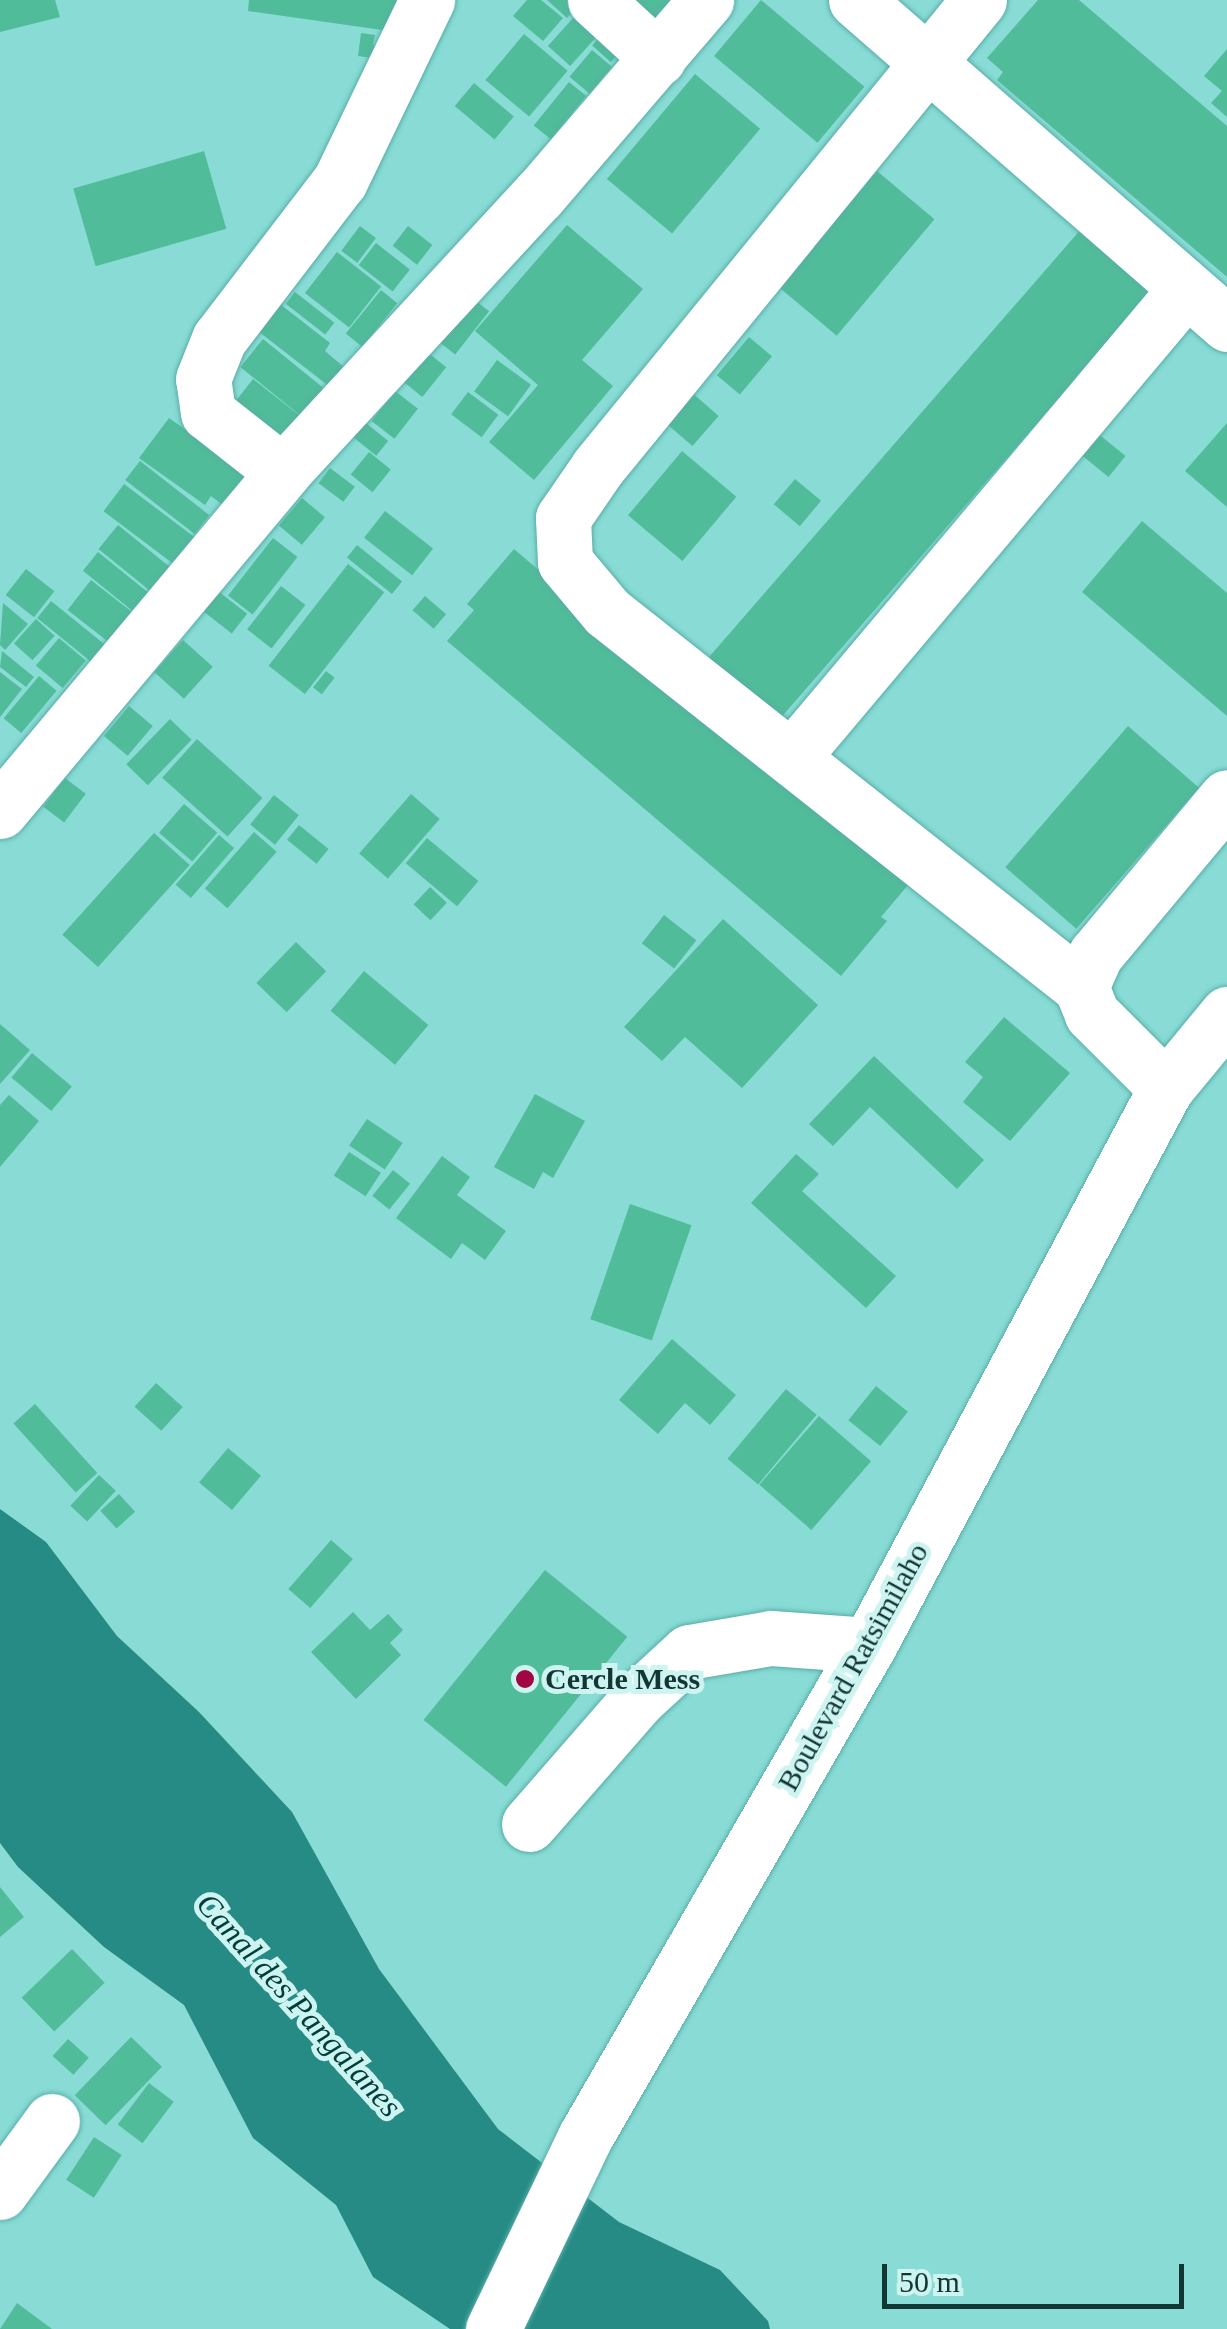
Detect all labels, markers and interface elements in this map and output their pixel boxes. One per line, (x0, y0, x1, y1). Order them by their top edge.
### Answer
street label: Boulevard Ratsimilaho (770, 1537, 936, 1797)
place label: Cercle Mess (545, 1661, 700, 1697)
marker: Cercle Mess (514, 1668, 536, 1690)
water label: Canal des Pangalanes (188, 1885, 410, 2125)
scale bar (887, 2244, 1190, 2306)
text: 50 m (899, 2265, 960, 2298)

